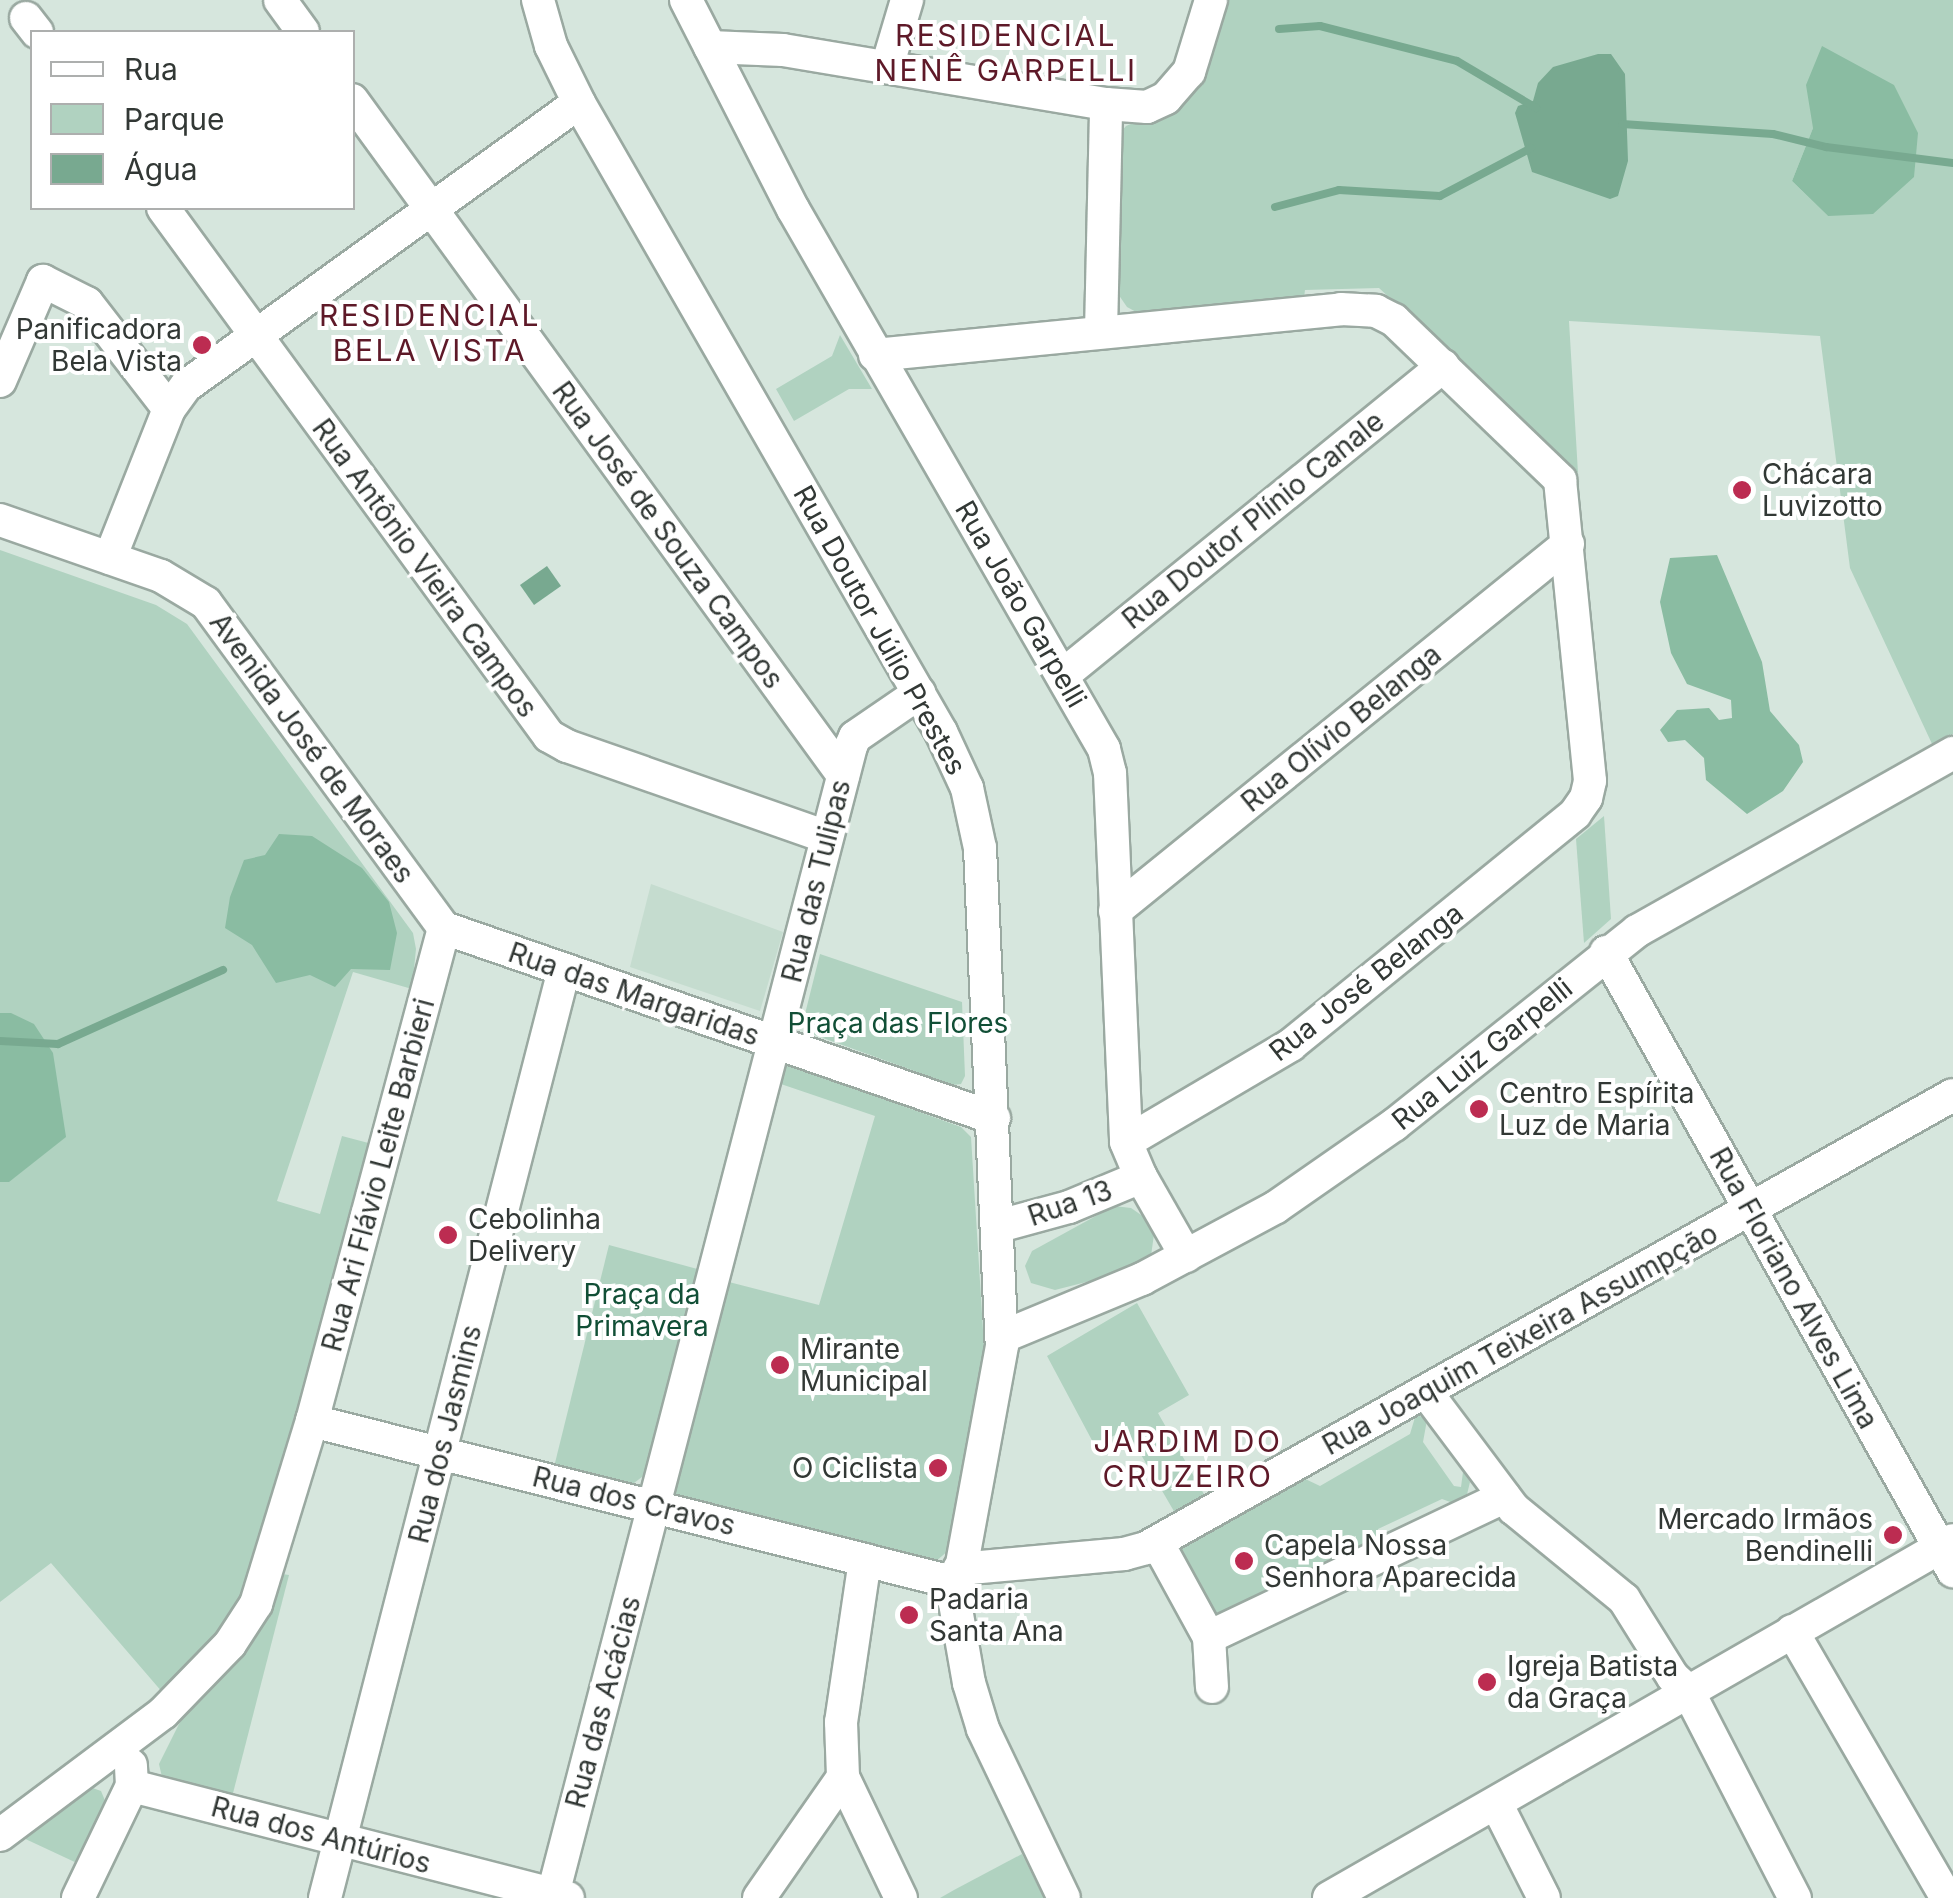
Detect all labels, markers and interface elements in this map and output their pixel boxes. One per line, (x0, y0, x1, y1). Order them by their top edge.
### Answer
district label: RESIDENCIAL NENÊ GARPELLI (874, 17, 1138, 88)
legend (30, 30, 355, 210)
text: Rua (124, 51, 178, 87)
text: Parque (124, 101, 224, 137)
text: Água (124, 151, 198, 187)
district label: RESIDENCIAL BELA VISTA (319, 297, 541, 368)
place label: Panificadora Bela Vista (16, 312, 182, 378)
marker: Panificadora Bela Vista (191, 334, 213, 356)
street label: Rua José de Souza Campos (545, 375, 791, 695)
street label: Rua Doutor Plínio Canale (1115, 404, 1391, 636)
street label: Rua Antônio Vieira Campos (305, 412, 545, 724)
place label: Chácara Luvizotto (1762, 457, 1883, 523)
street label: Rua Doutor Júlio Prestes (786, 479, 974, 781)
marker: Chácara Luvizotto (1731, 479, 1753, 501)
street label: Rua João Garpelli (948, 495, 1094, 713)
street label: Avenida José de Moraes (203, 606, 421, 890)
street label: Rua Olívio Belanga (1234, 637, 1448, 819)
street label: Rua das Tulipas (775, 776, 857, 986)
street label: Rua José Belanga (1262, 896, 1470, 1068)
street label: Rua das Margaridas (504, 935, 764, 1053)
street label: Rua Luiz Garpelli (1385, 971, 1579, 1137)
street label: Rua Ari Flávio Leite Barbieri (315, 995, 441, 1355)
park label: Praça das Flores (788, 1006, 1008, 1040)
place label: Centro Espírita Luz de Maria (1499, 1076, 1695, 1142)
marker: Centro Espírita Luz de Maria (1468, 1098, 1490, 1120)
street label: Rua Floriano Alves Lima (1703, 1142, 1885, 1434)
street label: Rua 13 (1023, 1173, 1117, 1233)
place label: Cebolinha Delivery (468, 1202, 601, 1268)
street label: Rua Joaquim Teixeira Assumpção (1317, 1216, 1723, 1462)
marker: Cebolinha Delivery (437, 1224, 459, 1246)
park label: Praça da Primavera (575, 1277, 709, 1343)
street label: Rua dos Jasmins (402, 1321, 488, 1547)
place label: Mirante Municipal (800, 1332, 928, 1398)
marker: Mirante Municipal (769, 1354, 791, 1376)
district label: JARDIM DO CRUZEIRO (1094, 1423, 1282, 1494)
place label: O Ciclista (792, 1451, 918, 1485)
marker: O Ciclista (927, 1457, 949, 1479)
street label: Rua dos Cravos (529, 1460, 739, 1542)
place label: Mercado Irmãos Bendinelli (1657, 1502, 1873, 1568)
marker: Mercado Irmãos Bendinelli (1882, 1524, 1904, 1546)
place label: Capela Nossa Senhora Aparecida (1264, 1528, 1517, 1594)
marker: Capela Nossa Senhora Aparecida (1233, 1550, 1255, 1572)
place label: Padaria Santa Ana (929, 1582, 1064, 1648)
street label: Rua das Acácias (559, 1592, 647, 1812)
marker: Padaria Santa Ana (898, 1604, 920, 1626)
place label: Igreja Batista da Graça (1507, 1649, 1678, 1715)
marker: Igreja Batista da Graça (1476, 1671, 1498, 1693)
street label: Rua dos Antúrios (208, 1790, 434, 1880)

